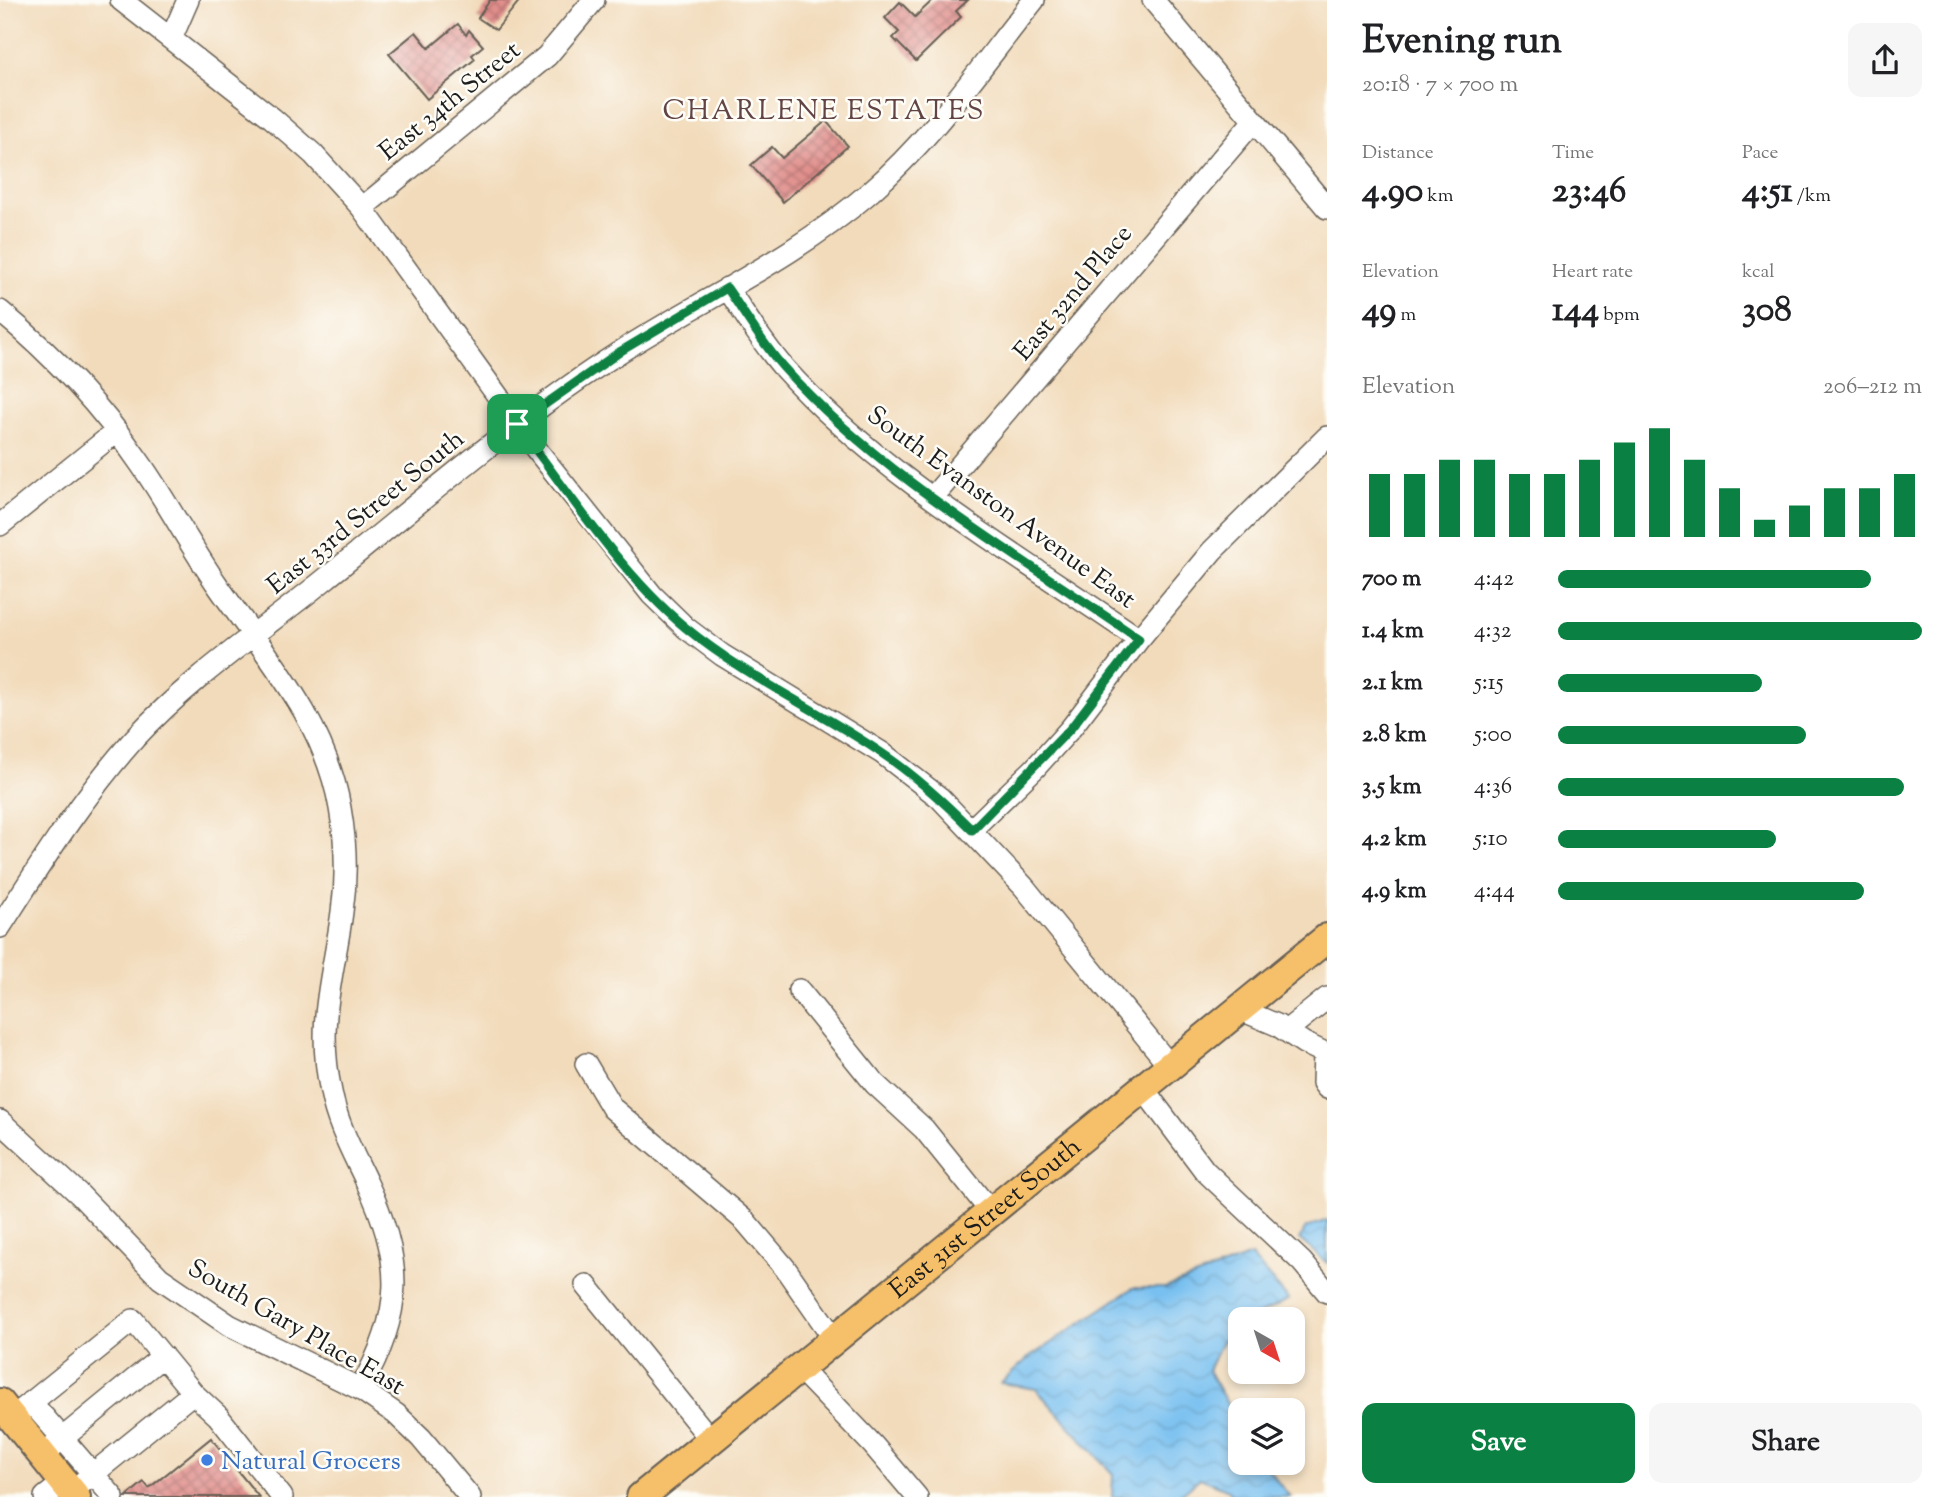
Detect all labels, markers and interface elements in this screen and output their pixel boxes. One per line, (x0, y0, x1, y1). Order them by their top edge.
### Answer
text: Evening run (1362, 16, 1562, 70)
button: share (1848, 23, 1922, 97)
street label: East 34th Street (372, 33, 529, 171)
text: 20:18 · 7 × 700 m (1362, 69, 1518, 102)
district label: CHARLENE ESTATES (663, 92, 985, 132)
text: Distance (1362, 140, 1434, 167)
text: Time (1552, 140, 1594, 167)
text: Pace (1742, 140, 1778, 167)
text: 4.90 (1362, 167, 1423, 218)
text: 23:46 (1552, 167, 1626, 218)
text: 4:51 (1742, 167, 1793, 218)
text: km (1423, 183, 1453, 210)
text: /km (1793, 183, 1831, 210)
street label: East 32nd Place (1006, 217, 1142, 370)
text: Elevation (1362, 259, 1439, 286)
text: Heart rate (1552, 259, 1633, 286)
text: kcal (1742, 259, 1775, 286)
text: 49 (1362, 286, 1396, 337)
text: 144 (1552, 286, 1599, 337)
text: 308 (1742, 286, 1792, 337)
text: m (1396, 302, 1416, 329)
text: bpm (1599, 302, 1640, 329)
text: Elevation (1362, 371, 1455, 404)
text: 206–212 m (1823, 371, 1922, 404)
pin (487, 394, 547, 454)
street label: South Evanston Avenue East (858, 398, 1143, 618)
icon: arrive (498, 405, 536, 443)
street label: East 33rd Street South (260, 422, 473, 604)
text: 700 m (1362, 563, 1421, 596)
text: 4:42 (1474, 563, 1514, 596)
text: 1.4 km (1362, 615, 1424, 648)
text: 4:32 (1474, 615, 1512, 648)
text: 2.1 km (1362, 667, 1423, 700)
text: 5:15 (1474, 667, 1504, 700)
text: 2.8 km (1362, 719, 1427, 752)
text: 5:00 (1474, 719, 1512, 752)
text: 3.5 km (1362, 771, 1421, 804)
text: 4:36 (1474, 771, 1512, 804)
text: 4.2 km (1362, 823, 1427, 856)
text: 5:10 (1474, 823, 1508, 856)
text: 4.9 km (1362, 875, 1427, 908)
text: 4:44 (1474, 875, 1515, 908)
street label: East 31st Street South (882, 1130, 1090, 1309)
street label: South Gary Place East (180, 1251, 411, 1406)
north arrow (1228, 1307, 1306, 1384)
map controls (1228, 1307, 1305, 1475)
button: layers (1228, 1398, 1305, 1475)
button: Save (1362, 1403, 1635, 1483)
button: Share (1649, 1403, 1922, 1483)
place label: Natural Grocers (221, 1444, 401, 1481)
marker: Natural Grocers (199, 1452, 215, 1468)

